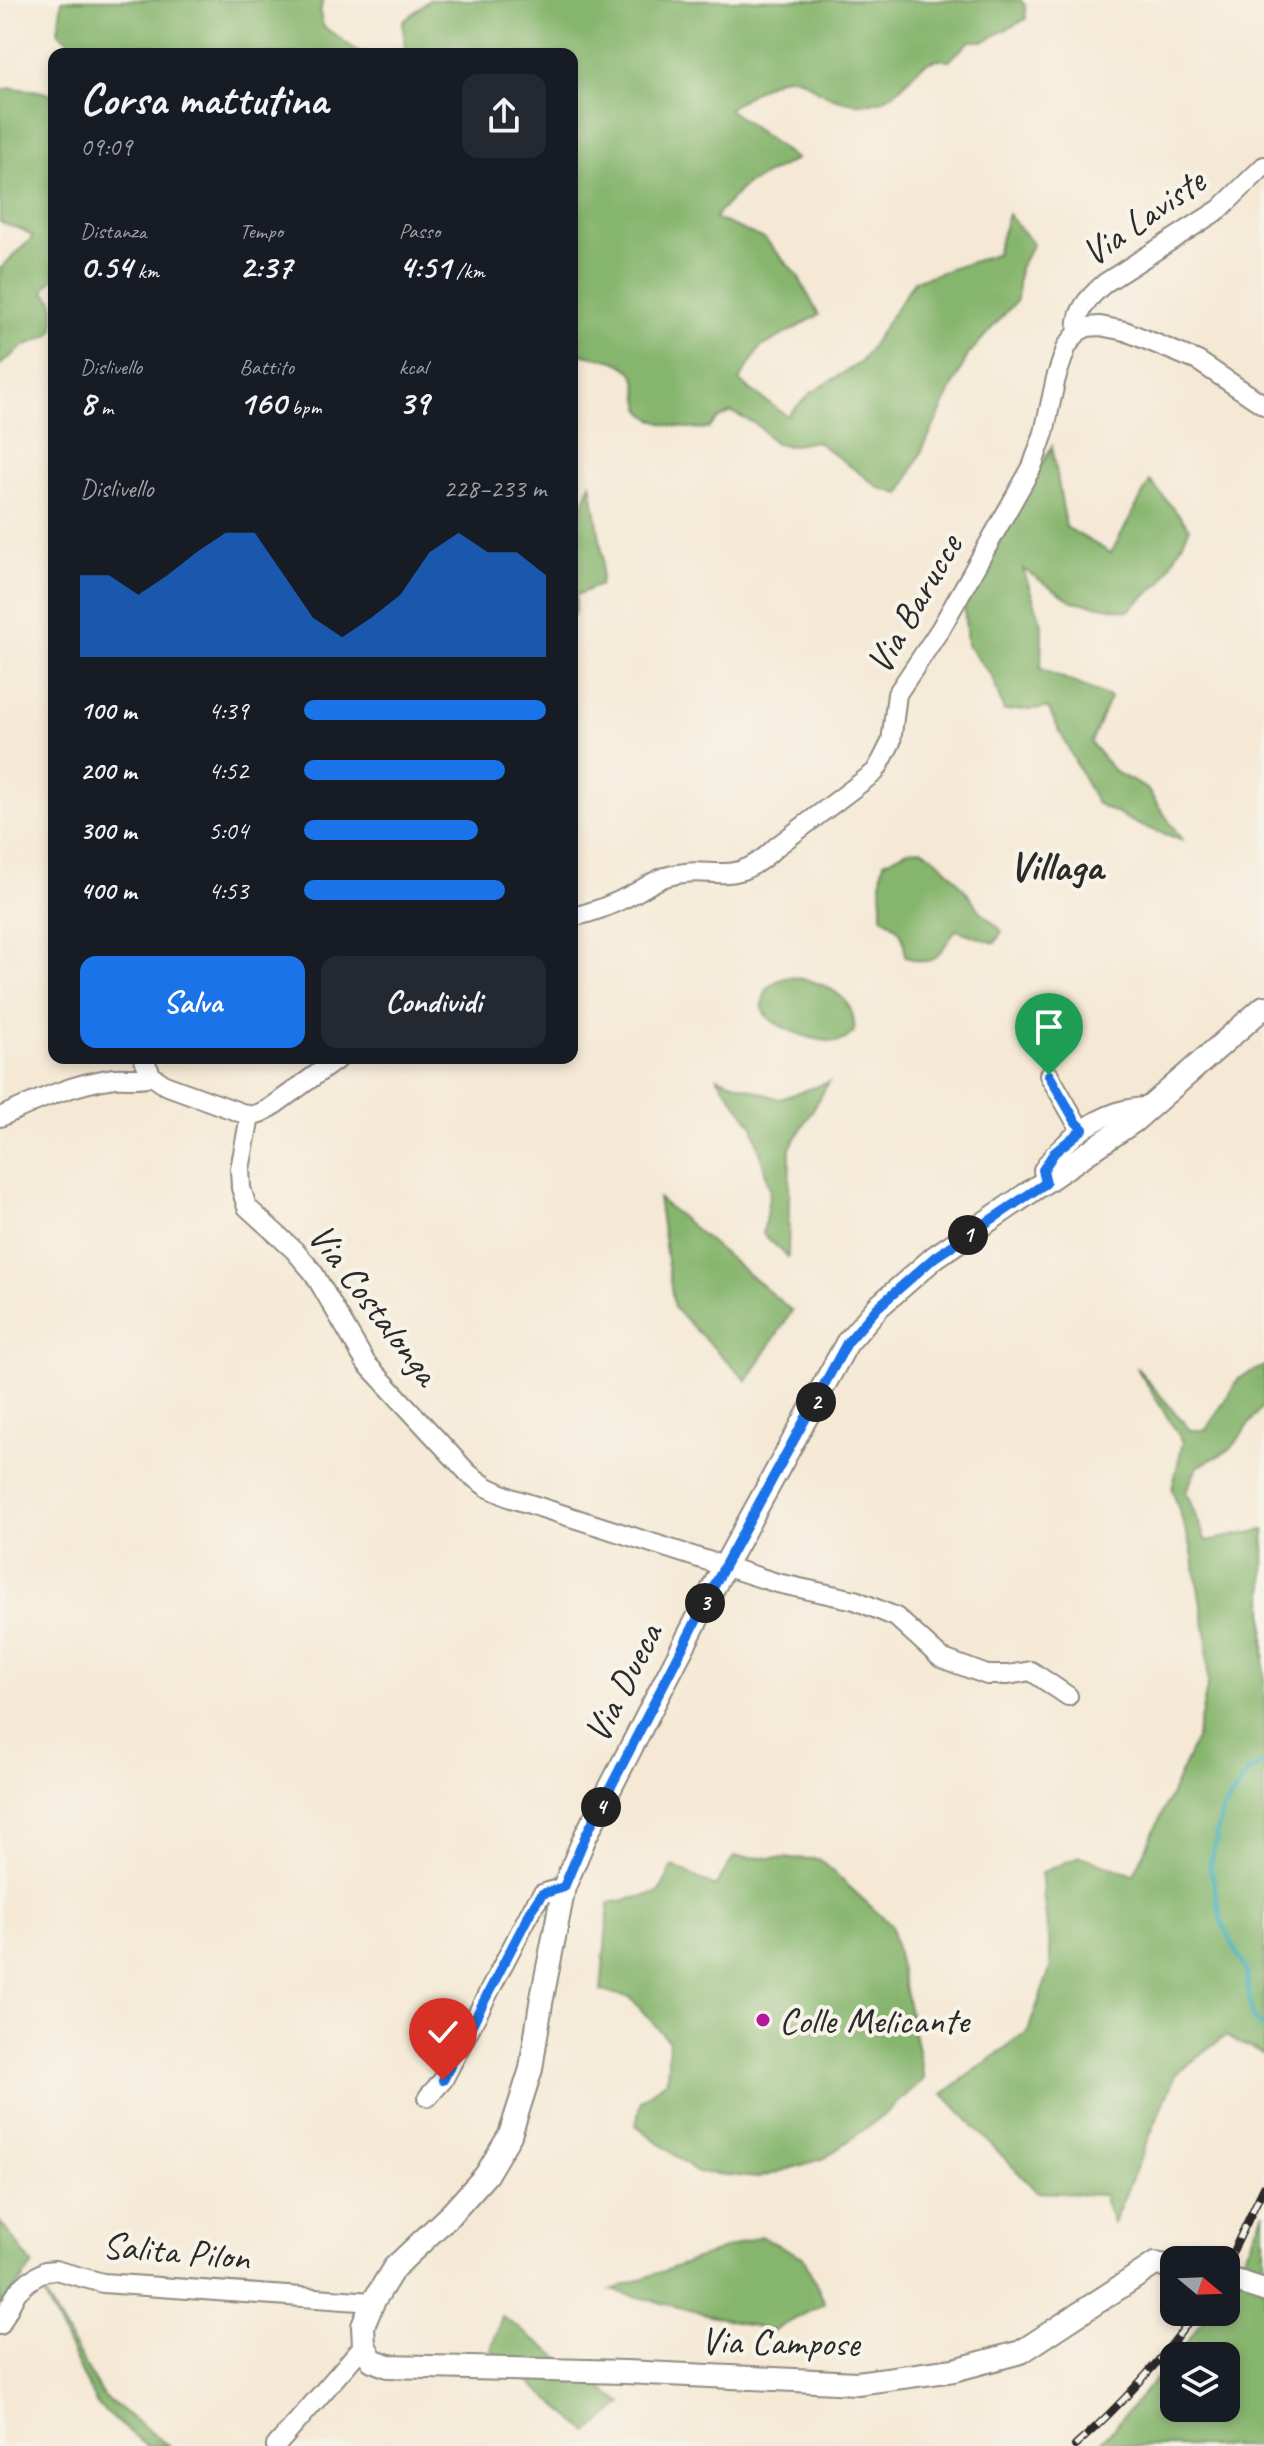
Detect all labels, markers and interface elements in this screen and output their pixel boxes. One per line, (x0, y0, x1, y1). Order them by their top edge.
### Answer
text: Corsa mattutina (80, 72, 328, 127)
button: share (462, 74, 546, 158)
text: 09:09 (80, 130, 132, 163)
street label: Via Laviste (1072, 156, 1216, 276)
text: Distanza (80, 217, 147, 245)
text: Tempo (239, 217, 283, 245)
text: Passo (399, 217, 440, 245)
text: 0.54 (80, 245, 132, 288)
text: 2:37 (239, 245, 292, 288)
text: 4:51 (399, 245, 451, 288)
text: km (132, 257, 159, 285)
text: /km (451, 257, 485, 285)
text: Dislivello (80, 353, 142, 381)
text: Battito (239, 353, 294, 381)
text: kcal (399, 353, 428, 381)
text: 8 (80, 381, 95, 424)
text: 160 (239, 381, 286, 424)
text: 39 (399, 381, 429, 424)
text: m (95, 393, 113, 421)
text: bpm (286, 393, 321, 421)
text: Dislivello (80, 472, 153, 505)
text: 228–233 m (443, 472, 546, 505)
street label: Via Barucce (855, 524, 974, 682)
text: 100 m (80, 694, 136, 727)
text: 4:39 (208, 694, 248, 727)
text: 200 m (80, 754, 136, 787)
text: 4:52 (208, 754, 248, 787)
text: 300 m (80, 814, 136, 847)
text: 5:04 (208, 814, 248, 847)
district label: Villaga (1009, 840, 1106, 893)
text: 400 m (80, 874, 136, 907)
text: 4:53 (208, 874, 248, 907)
button: Salva (80, 956, 305, 1048)
button: Condividi (321, 956, 546, 1048)
pin (1015, 993, 1083, 1075)
icon: arrive (1027, 1005, 1071, 1049)
street label: Via Costalonga (298, 1214, 452, 1397)
pin: 1 (948, 1215, 988, 1255)
text: 1 (963, 1221, 973, 1249)
pin: 2 (796, 1382, 836, 1422)
text: 2 (811, 1388, 821, 1416)
pin: 3 (685, 1583, 725, 1623)
text: 3 (700, 1589, 710, 1617)
street label: Via Dueca (573, 1613, 674, 1750)
pin: 4 (581, 1787, 621, 1827)
text: 4 (596, 1793, 606, 1821)
place label: Colle Melicante (779, 1997, 971, 2044)
pin (409, 1998, 477, 2080)
icon: check (421, 2010, 465, 2054)
marker: Colle Melicante (754, 2011, 772, 2029)
street label: Salita Pilon (100, 2221, 253, 2281)
north arrow (1160, 2246, 1240, 2326)
map controls (1160, 2246, 1240, 2422)
street label: Via Campose (700, 2317, 862, 2367)
button: layers (1160, 2342, 1240, 2422)

